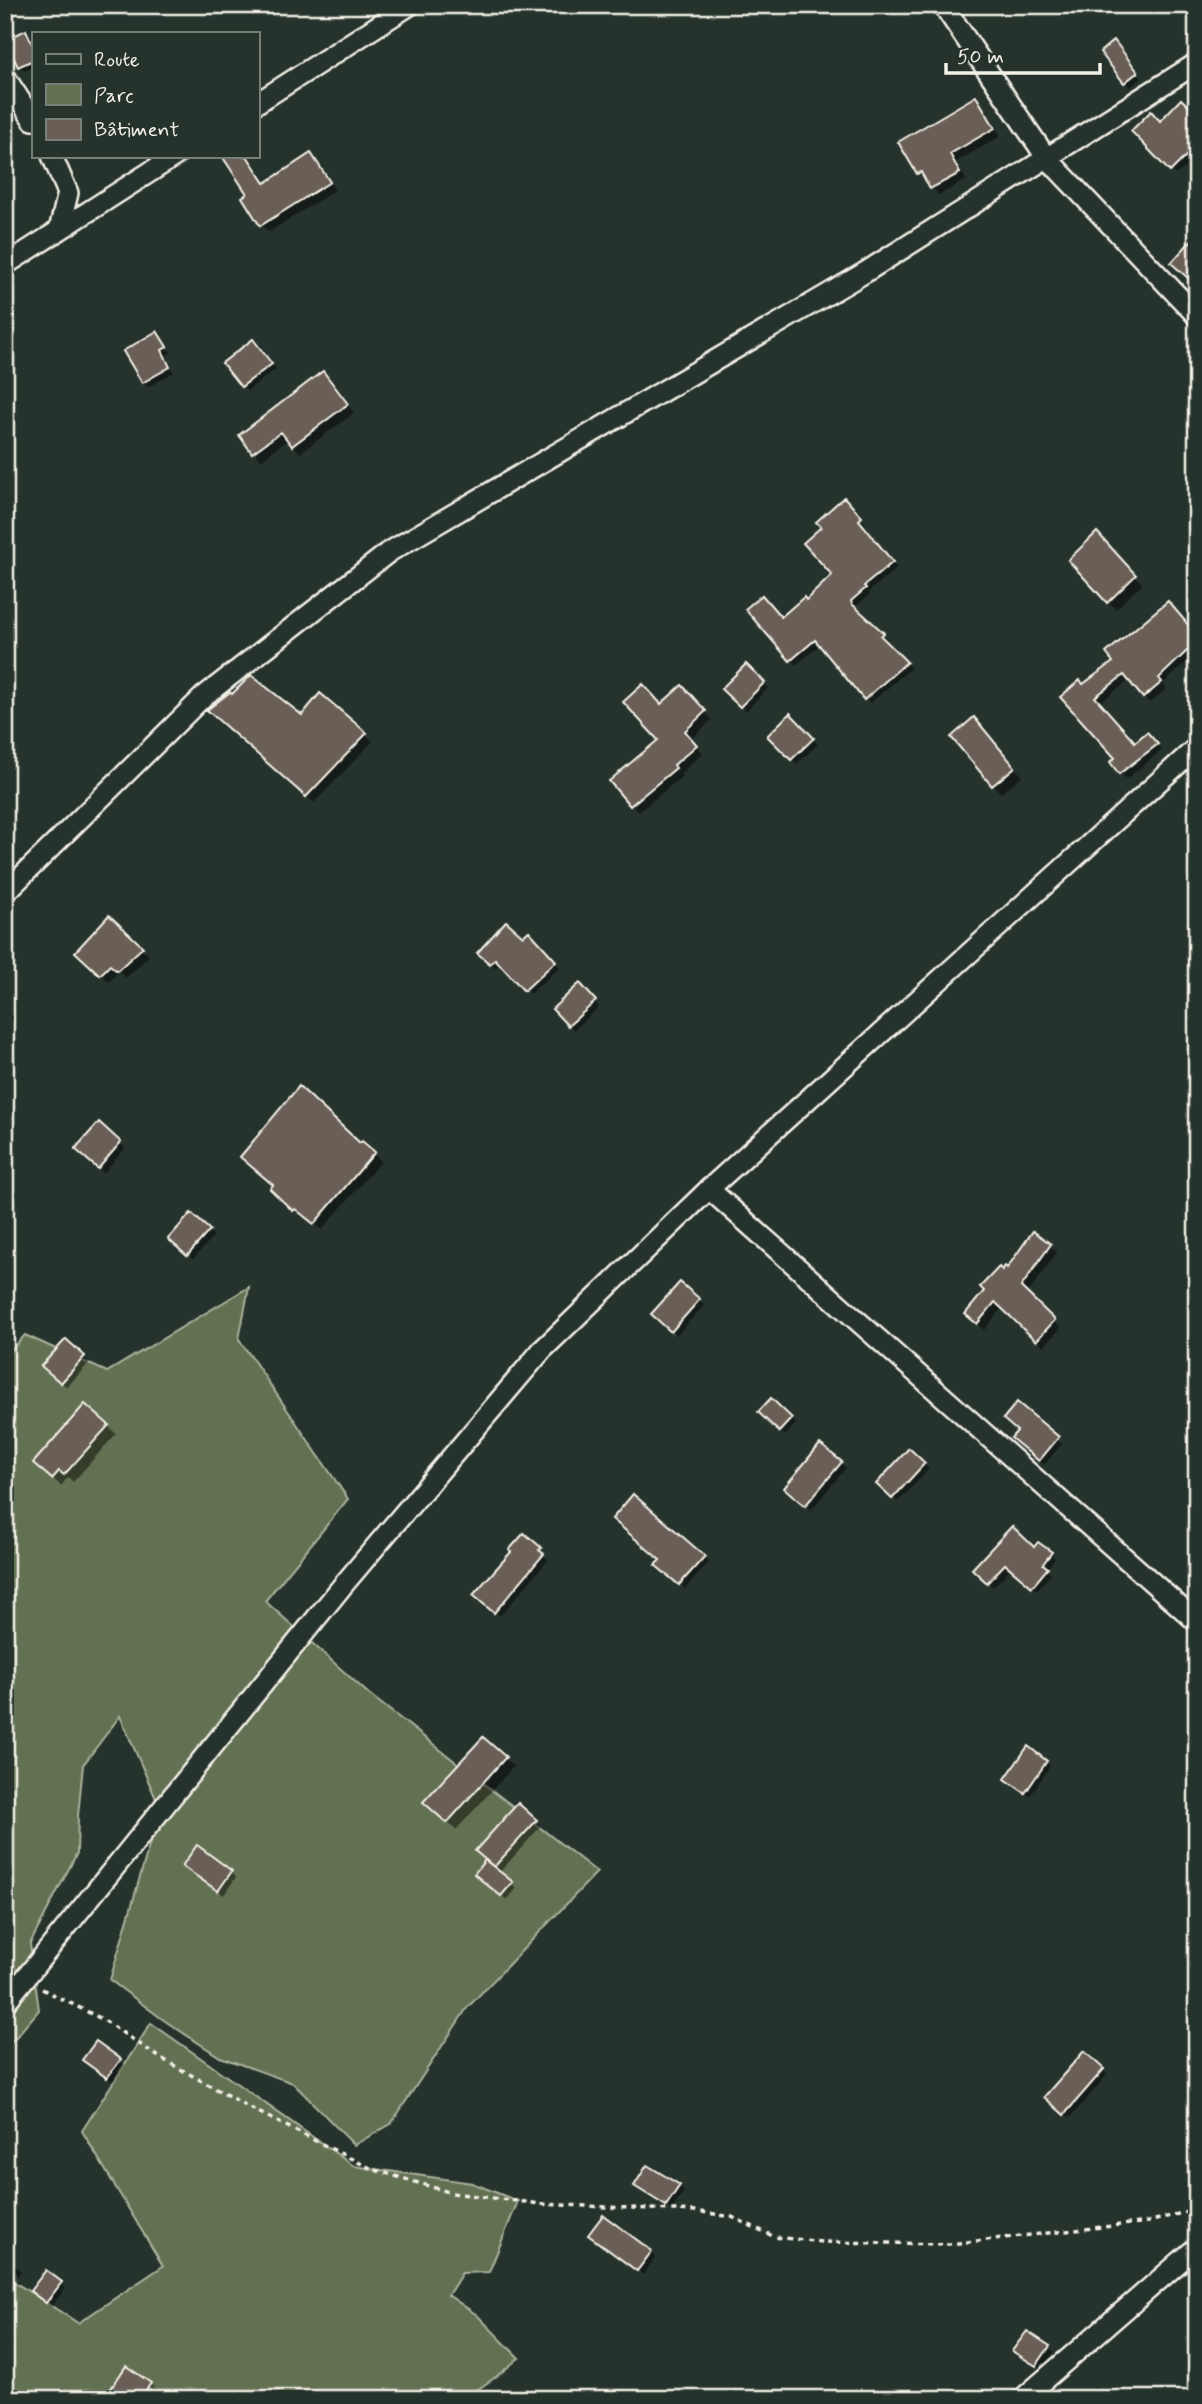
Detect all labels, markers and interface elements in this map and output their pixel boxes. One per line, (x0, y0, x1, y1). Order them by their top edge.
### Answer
legend (32, 32, 259, 158)
scale bar (946, 32, 1100, 76)
text: 50 m (957, 43, 1004, 71)
text: Route (94, 46, 140, 74)
text: Parc (94, 82, 134, 110)
text: Bâtiment (94, 116, 179, 144)

